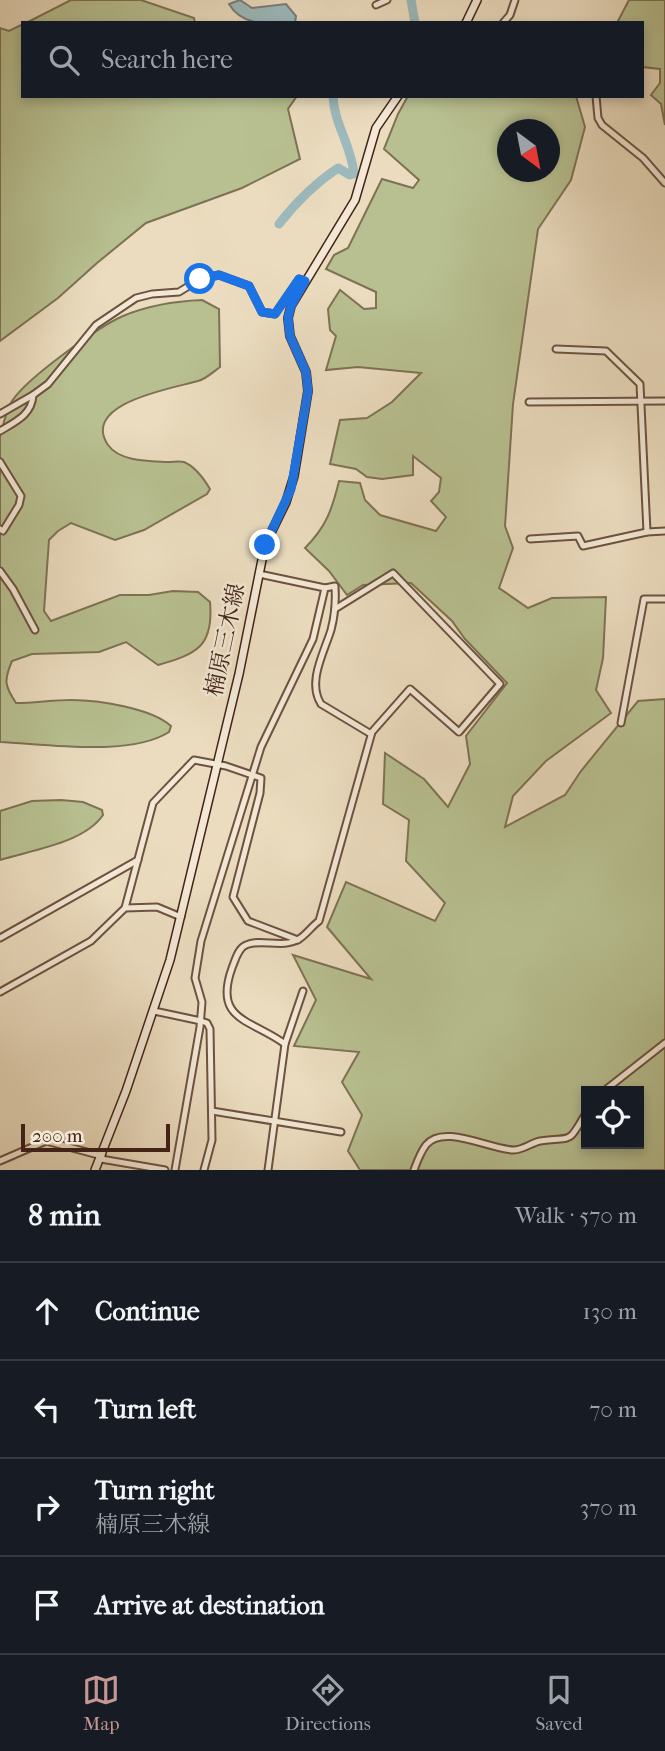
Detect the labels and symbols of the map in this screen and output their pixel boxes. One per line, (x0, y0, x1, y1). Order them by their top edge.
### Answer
north arrow (497, 119, 560, 182)
route start (184, 263, 215, 294)
route end (249, 529, 280, 560)
street label: 楠原三木線 (200, 581, 250, 699)
scale bar (21, 1121, 170, 1153)

